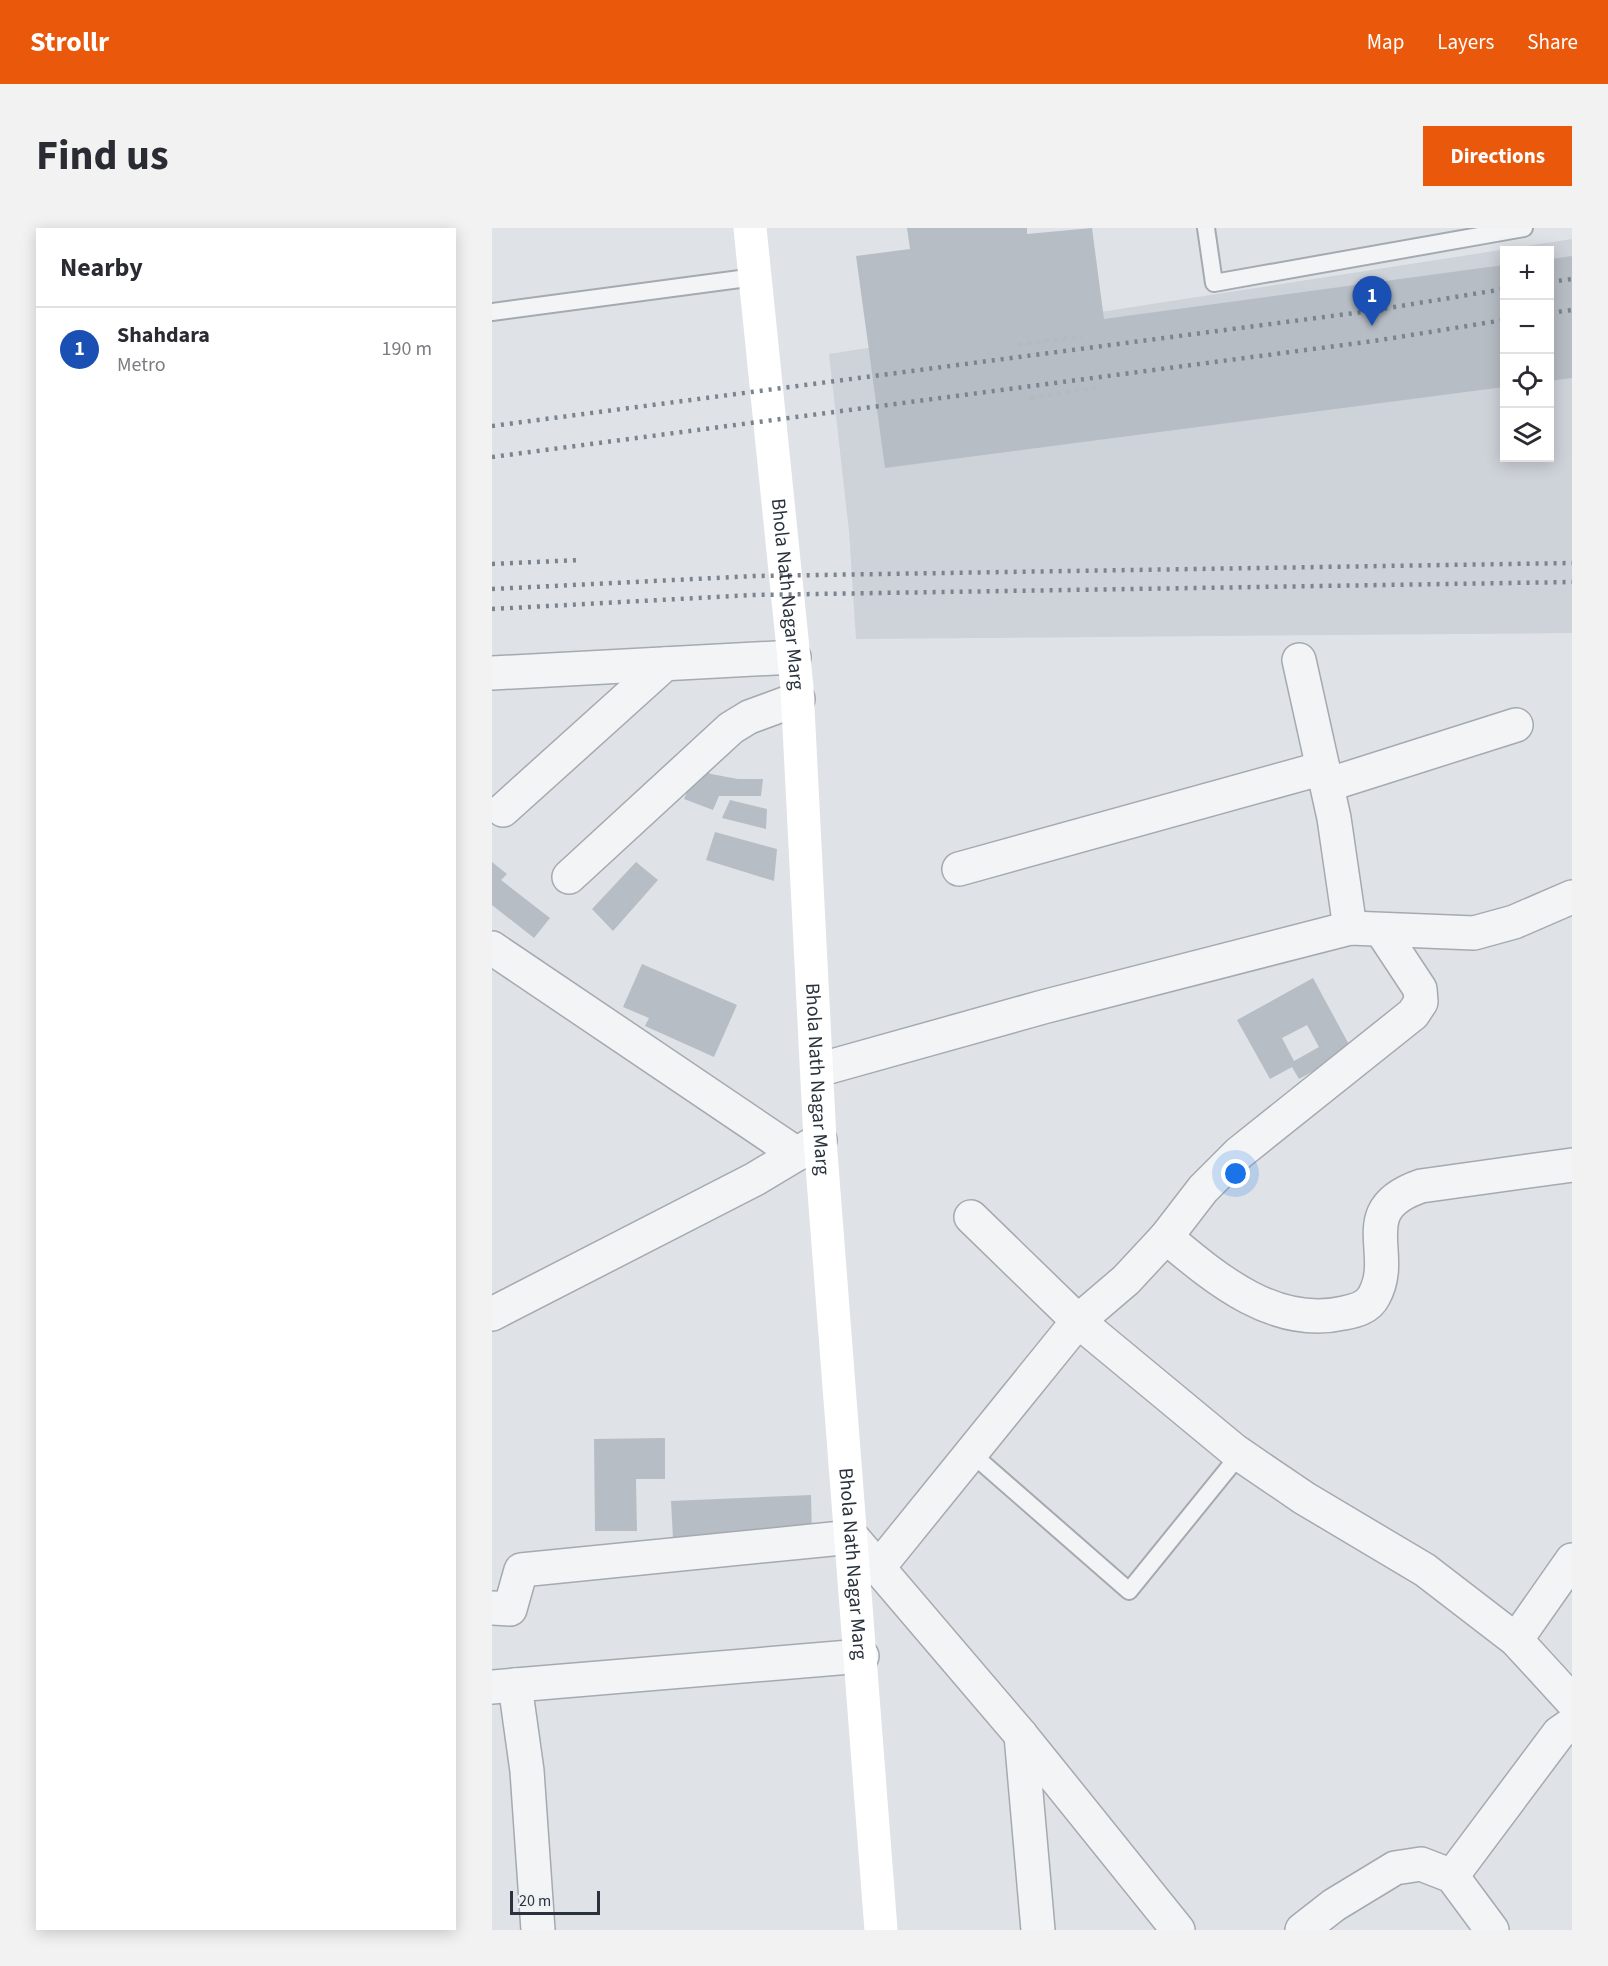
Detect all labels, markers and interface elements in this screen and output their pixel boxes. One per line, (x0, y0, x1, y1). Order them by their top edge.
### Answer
text: Strollr (30, 22, 109, 62)
text: Map (1367, 27, 1404, 57)
text: Layers (1437, 27, 1494, 57)
text: Share (1527, 27, 1578, 57)
text: Find us (36, 126, 169, 186)
button: Directions (1423, 126, 1572, 186)
map controls (1500, 246, 1554, 462)
button: + (1500, 246, 1554, 300)
text: Nearby (60, 249, 143, 286)
pin: 1 (1352, 276, 1392, 326)
button: − (1500, 300, 1554, 354)
text: Shahdara (117, 319, 210, 351)
text: 1 (74, 335, 85, 363)
text: 190 m (382, 335, 432, 363)
text: Metro (117, 351, 166, 379)
button: locate (1500, 354, 1554, 408)
button: layers (1500, 408, 1554, 462)
street label: Bhola Nath Nagar Marg (764, 497, 811, 691)
street label: Bhola Nath Nagar Marg (798, 982, 837, 1176)
your location (1221, 1159, 1250, 1188)
street label: Bhola Nath Nagar Marg (831, 1467, 874, 1661)
scale bar (510, 1888, 600, 1916)
text: 20 m (519, 1890, 551, 1912)

